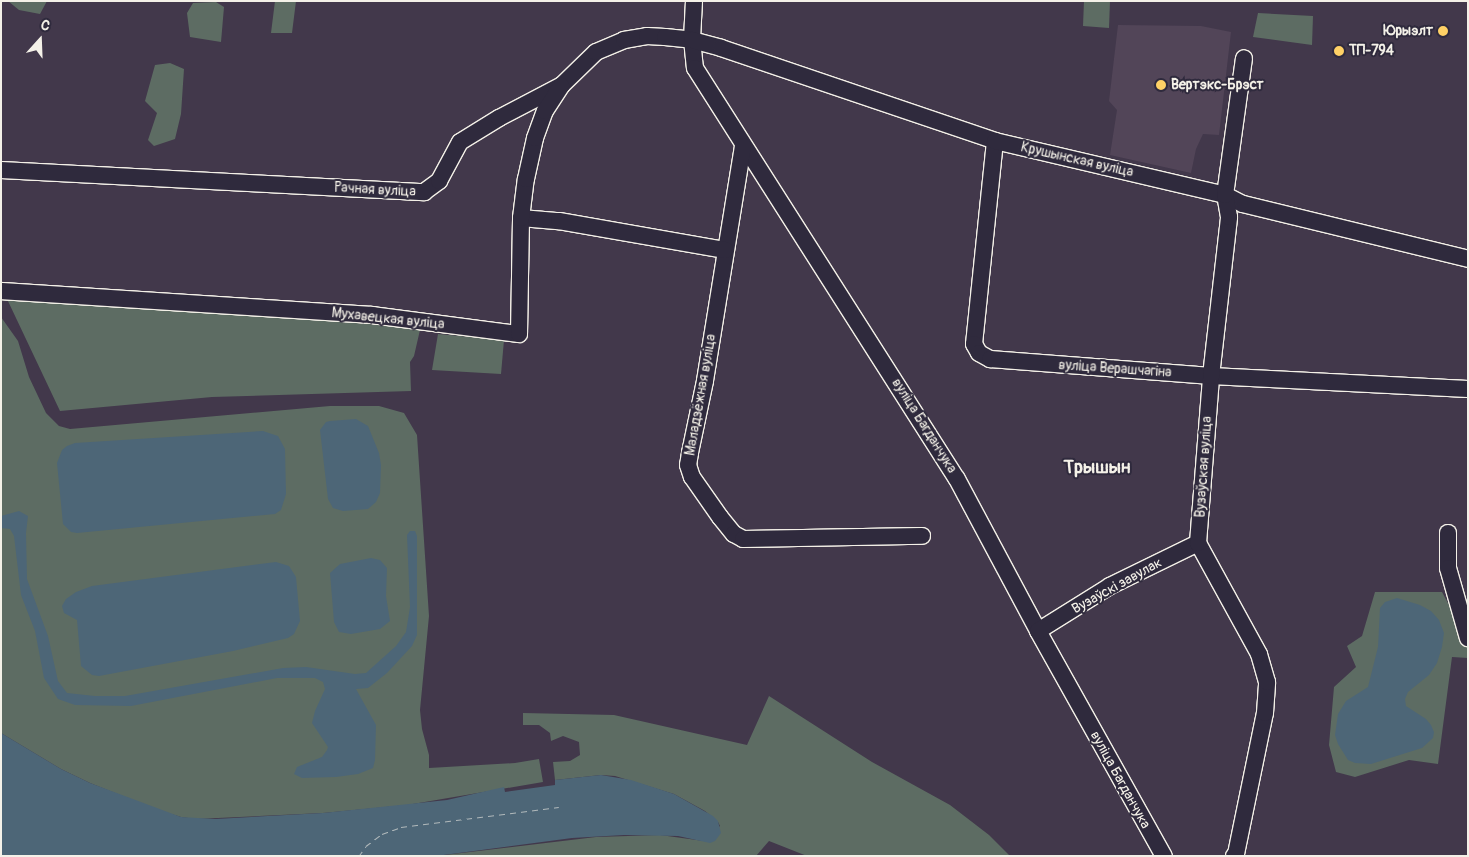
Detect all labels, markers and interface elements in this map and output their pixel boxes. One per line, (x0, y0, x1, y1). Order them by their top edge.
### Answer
north arrow (15, 15, 65, 65)
text: С (38, 16, 52, 35)
place label: Юрыэлт (1383, 23, 1433, 39)
marker: Юрыэлт (1437, 25, 1449, 37)
place label: ТП-794 (1349, 43, 1394, 59)
marker: ТП-794 (1333, 45, 1345, 57)
place label: Вертэкс-Брэст (1171, 77, 1264, 93)
marker: Вертэкс-Брэст (1155, 79, 1167, 91)
street label: Крушынская вуліца (1019, 139, 1135, 181)
street label: Рачная вуліца (334, 179, 416, 201)
street label: Мухавецкая вуліца (331, 305, 445, 333)
street label: Маладзёжная вуліца (682, 333, 720, 457)
street label: вуліца Верашчагіна (1058, 357, 1172, 381)
street label: вуліца Багданчука (888, 375, 960, 477)
street label: Вузаўская вуліца (1192, 416, 1216, 518)
district label: Трышын (1064, 457, 1130, 479)
street label: Вузаўскі завулак (1069, 554, 1165, 618)
street label: вуліца Багданчука (1086, 728, 1154, 832)

